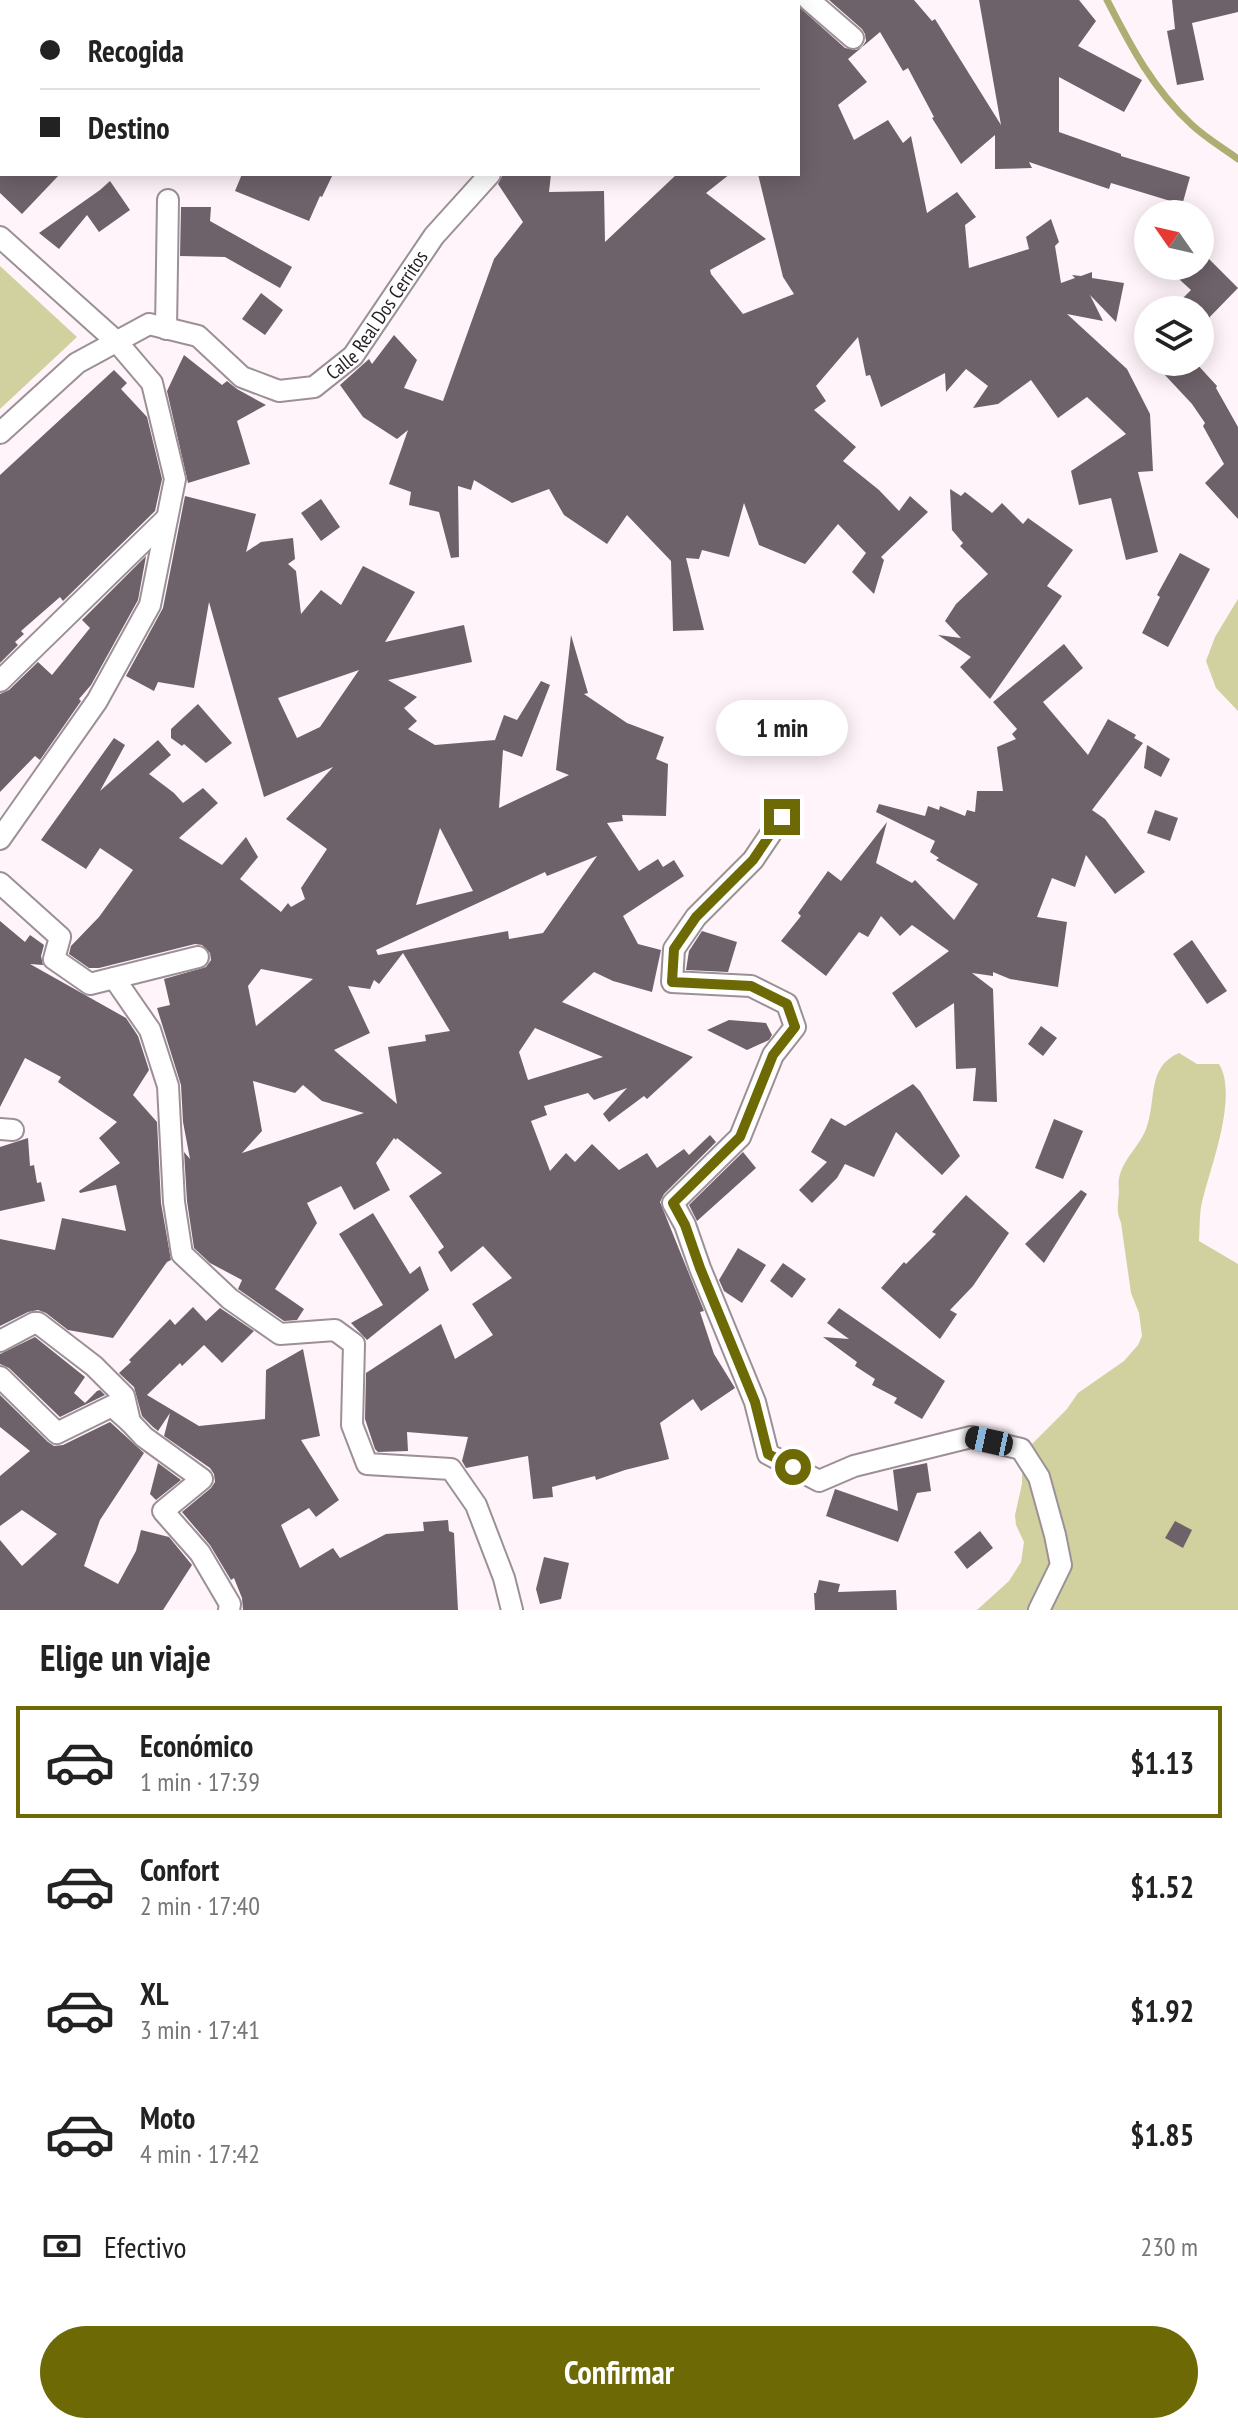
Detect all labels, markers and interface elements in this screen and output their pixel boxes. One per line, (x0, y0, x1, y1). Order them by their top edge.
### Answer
text: Recogida (88, 31, 184, 70)
text: Destino (88, 108, 170, 147)
north arrow (1134, 200, 1214, 280)
map controls (1134, 200, 1214, 376)
street label: Calle Real Dos Cerritos (321, 245, 434, 386)
button: layers (1134, 296, 1214, 376)
callout: 1 min (716, 701, 848, 757)
text: 1 min (756, 711, 808, 744)
route end (764, 799, 800, 835)
car (963, 1424, 1015, 1458)
route start (775, 1449, 811, 1485)
text: Elige un viaje (40, 1634, 211, 1681)
icon: car (44, 1726, 116, 1798)
text: Económico (140, 1726, 253, 1765)
text: $1.13 (1130, 1743, 1194, 1782)
text: 1 min · 17:39 (140, 1765, 260, 1798)
icon: car (44, 1850, 116, 1922)
text: Confort (140, 1850, 219, 1889)
text: $1.52 (1130, 1867, 1194, 1906)
text: 2 min · 17:40 (140, 1889, 260, 1922)
icon: car (44, 1974, 116, 2046)
text: XL (140, 1974, 169, 2013)
text: $1.92 (1130, 1991, 1194, 2030)
text: 3 min · 17:41 (140, 2013, 260, 2046)
icon: car (44, 2098, 116, 2170)
text: Moto (140, 2098, 195, 2137)
text: $1.85 (1130, 2115, 1194, 2154)
text: 4 min · 17:42 (140, 2137, 260, 2170)
icon: cash (40, 2224, 84, 2268)
text: Efectivo (104, 2227, 187, 2266)
text: 230 m (1140, 2230, 1198, 2263)
button: Confirmar (40, 2326, 1198, 2418)

